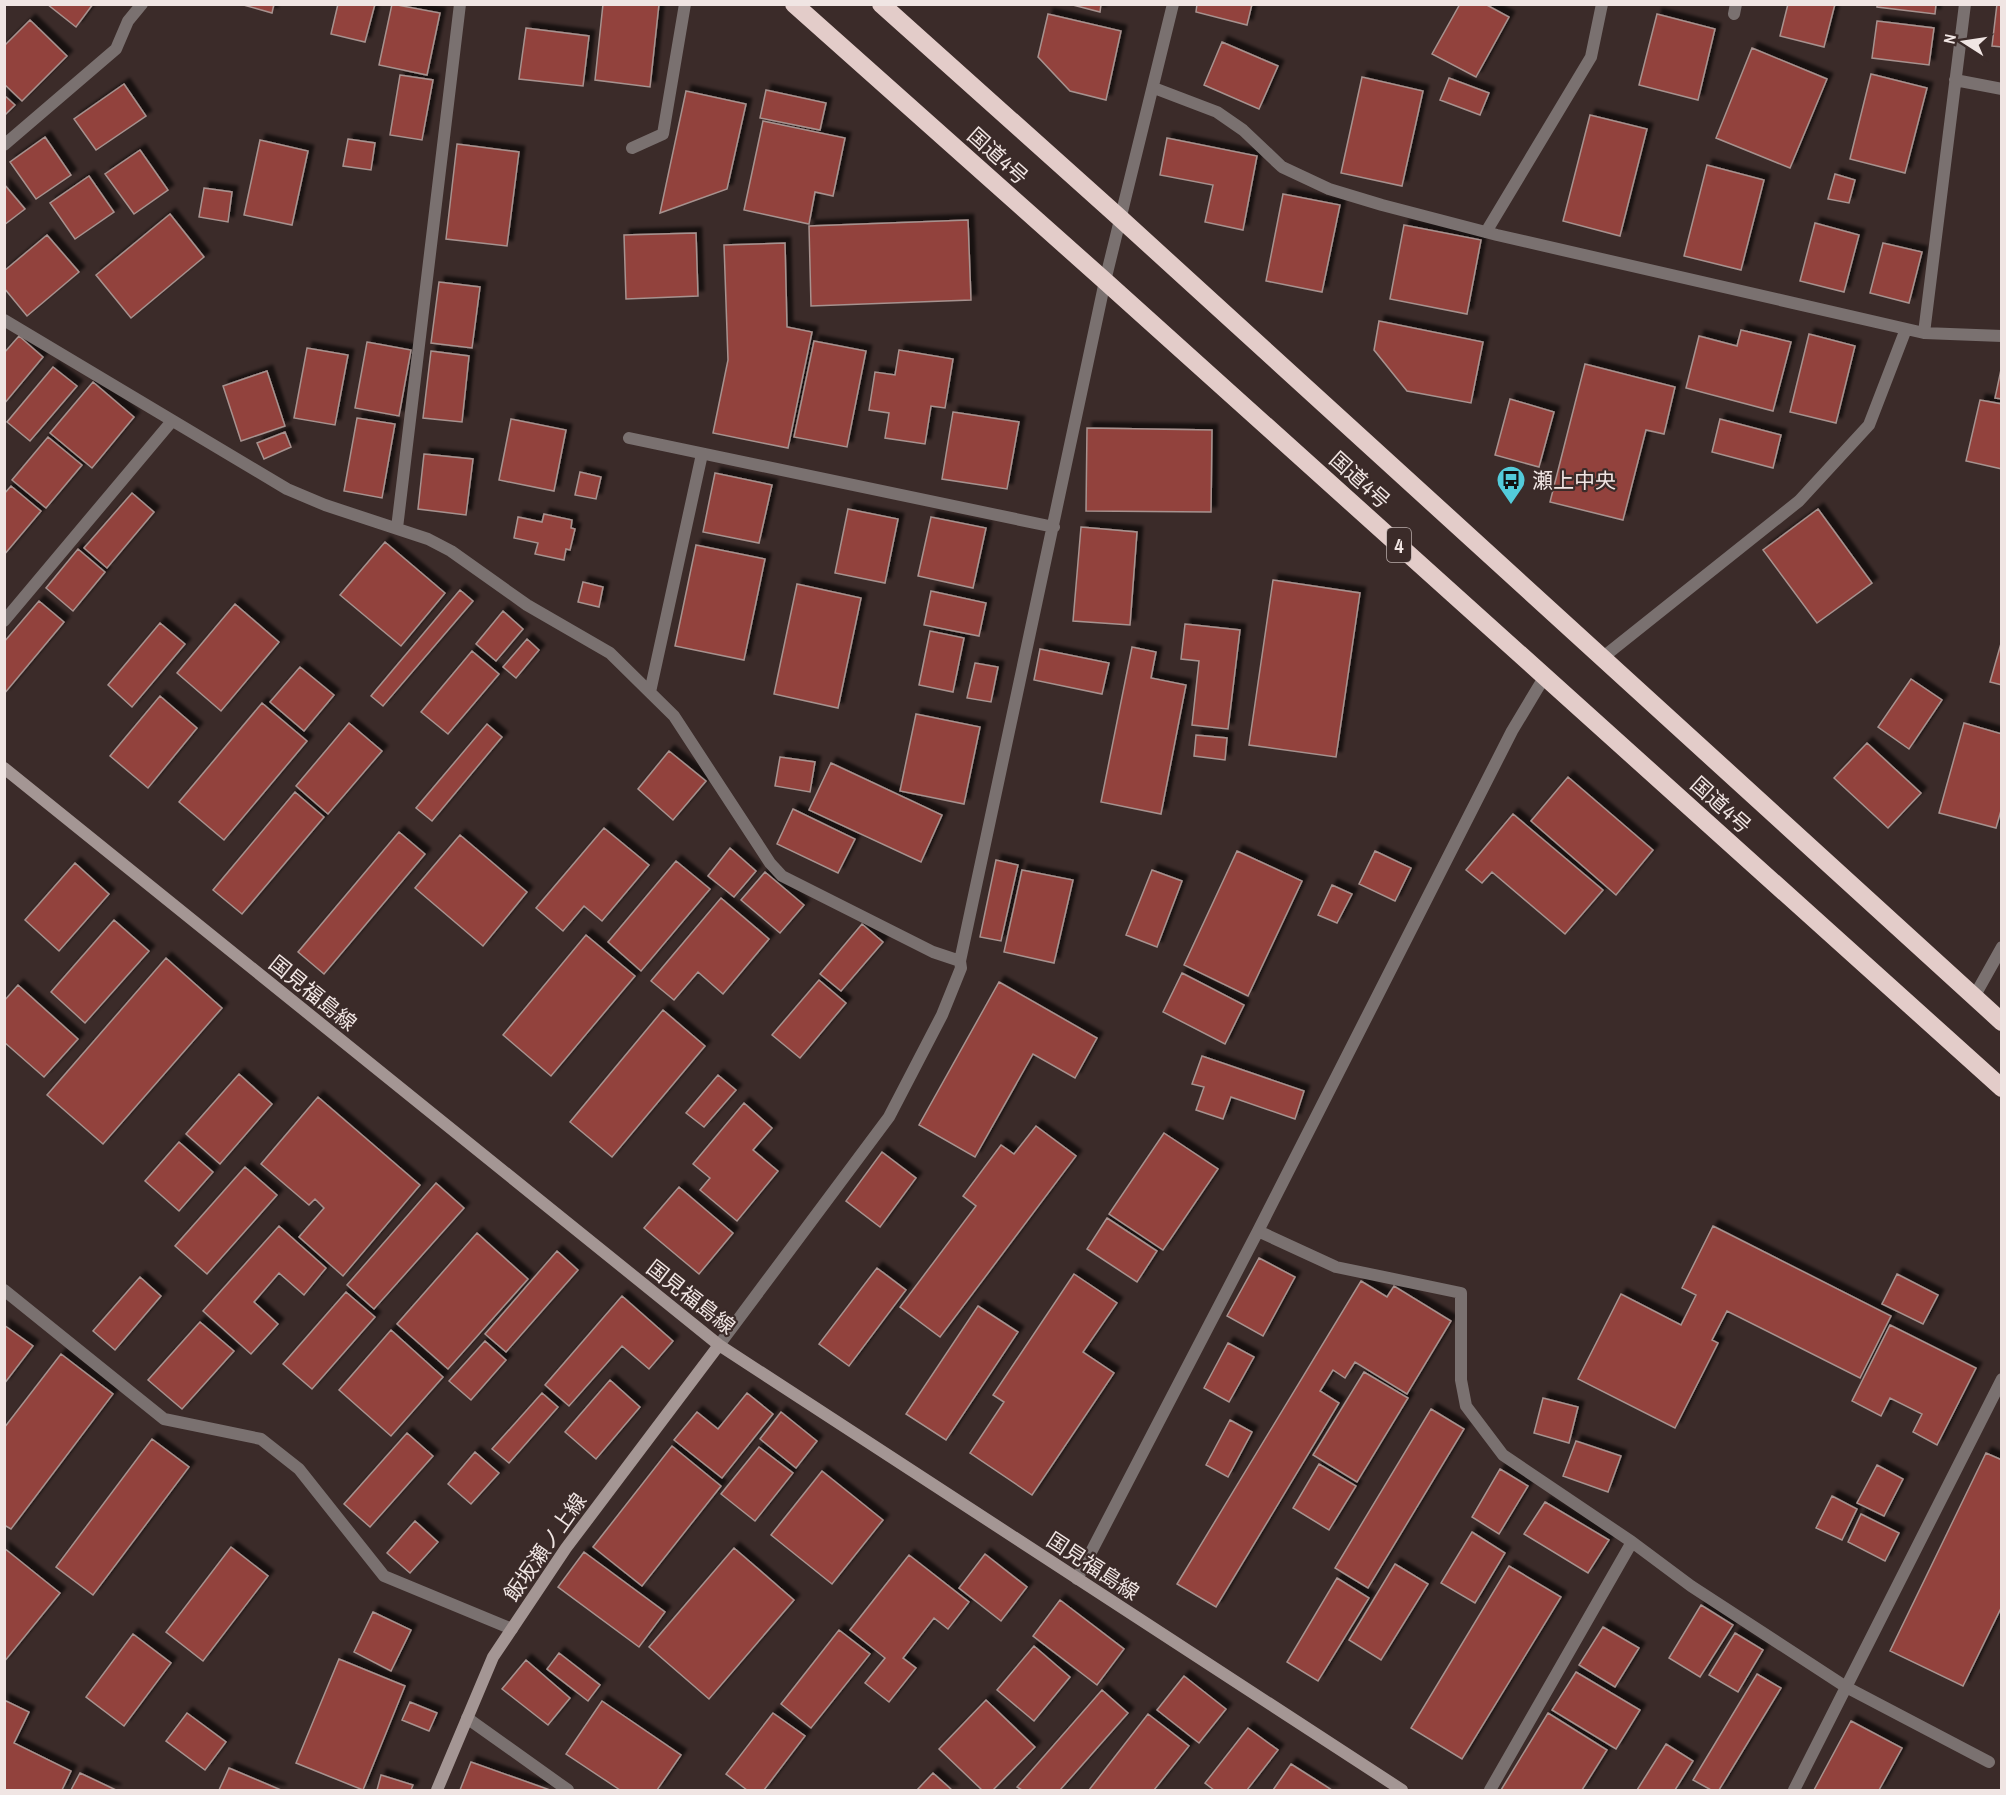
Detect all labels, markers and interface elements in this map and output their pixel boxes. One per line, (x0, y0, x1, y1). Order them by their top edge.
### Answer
north arrow (1934, 12, 1994, 72)
text: N (1938, 32, 1961, 46)
street label: 国道4号 (961, 121, 1035, 191)
street label: 国道4号 (1323, 445, 1397, 515)
bus stop icon: 瀬上中央 (1495, 464, 1527, 506)
place label: 瀬上中央 (1532, 466, 1616, 495)
road number: 4 (1387, 528, 1411, 562)
street label: 国道4号 (1684, 770, 1758, 840)
street label: 国見福島線 (263, 949, 363, 1037)
street label: 国見福島線 (641, 1253, 741, 1341)
street label: 飯坂瀬ノ上線 (497, 1487, 593, 1607)
street label: 国見福島線 (1041, 1525, 1145, 1607)

